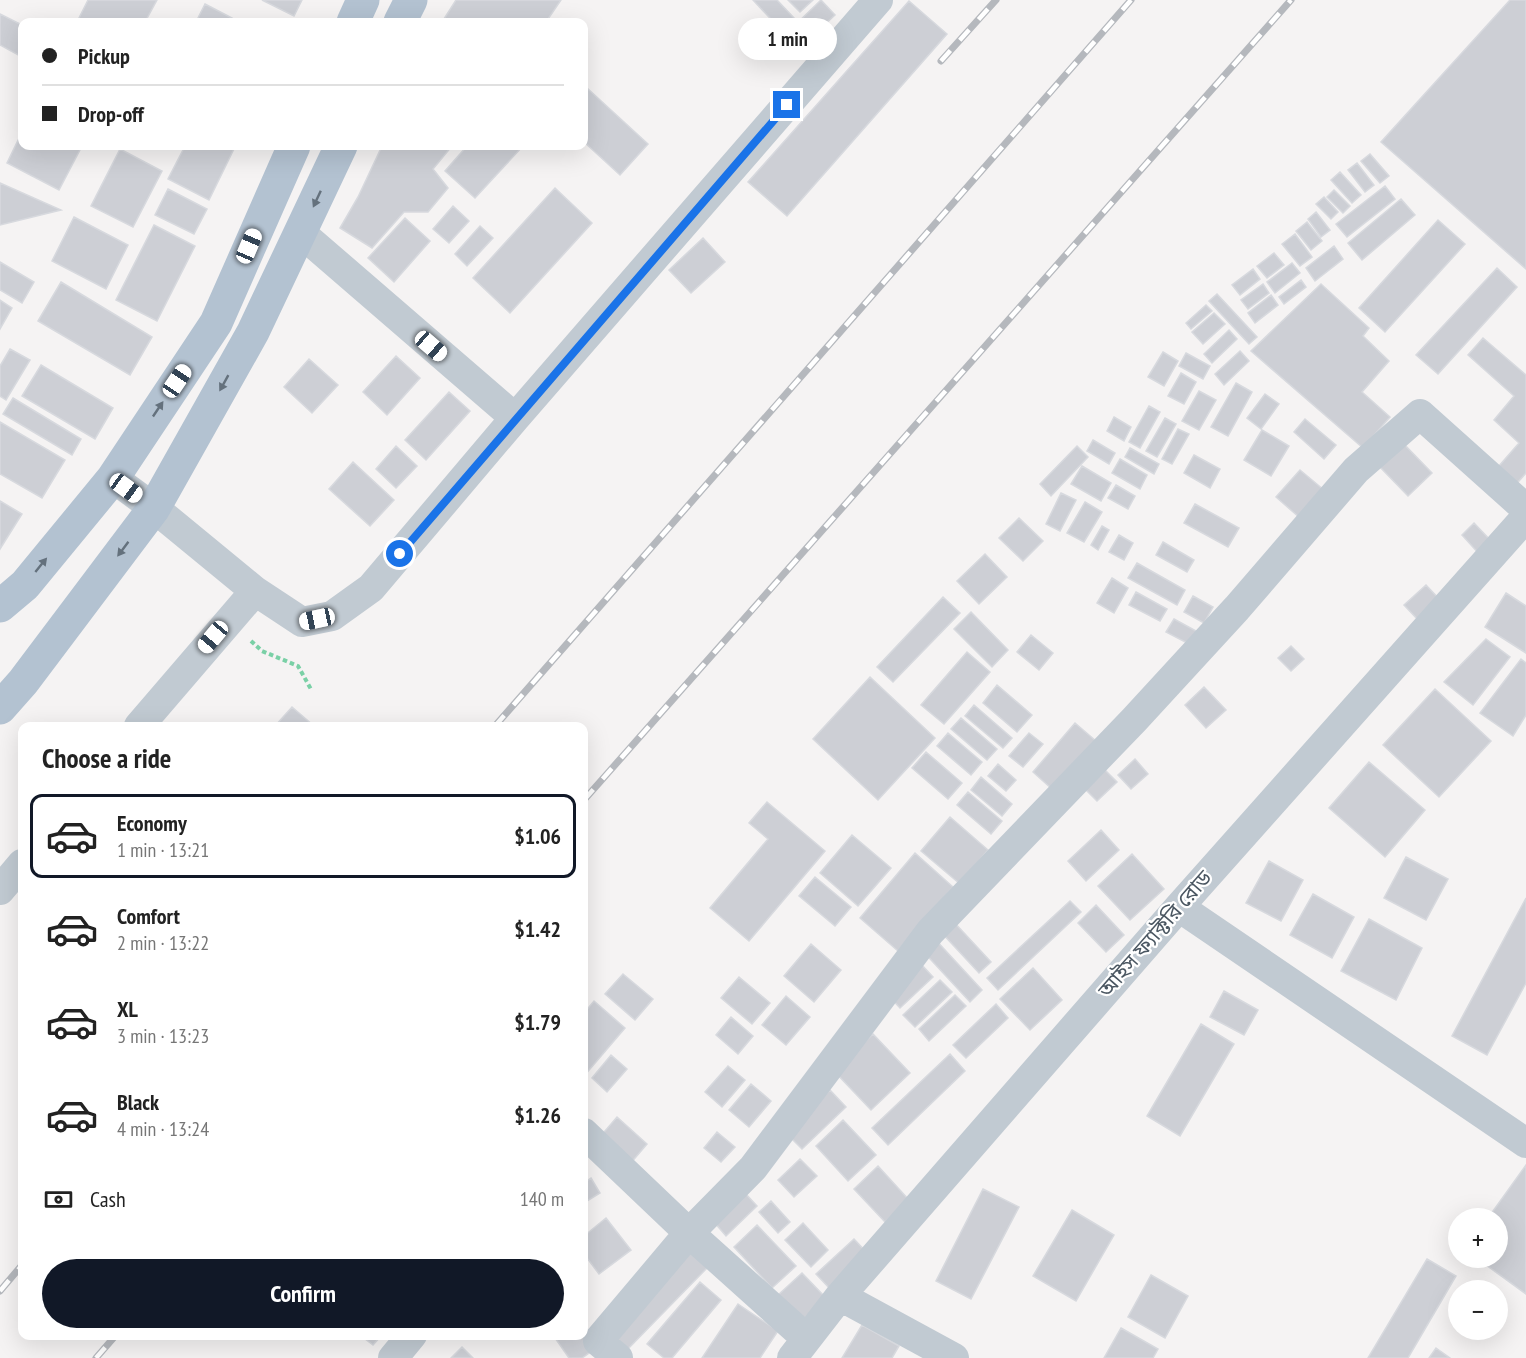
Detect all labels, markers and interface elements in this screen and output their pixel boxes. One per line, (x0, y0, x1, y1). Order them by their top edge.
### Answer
callout: 1 min (738, 18, 836, 60)
text: 1 min (767, 26, 808, 52)
text: Pickup (78, 42, 130, 70)
route end (773, 91, 800, 118)
text: Drop-off (78, 100, 144, 128)
one-way arrow (312, 190, 321, 207)
car (234, 226, 264, 266)
car (412, 327, 450, 365)
car (159, 361, 195, 401)
one-way arrow (219, 374, 229, 391)
one-way arrow (152, 402, 164, 418)
car (106, 470, 146, 506)
one-way arrow (117, 540, 129, 556)
route start (386, 540, 413, 567)
one-way arrow (35, 557, 48, 573)
car (298, 606, 336, 632)
car (195, 617, 231, 657)
text: Choose a ride (42, 741, 171, 775)
icon: car (45, 809, 99, 863)
text: Economy (117, 809, 187, 837)
text: $1.06 (514, 822, 561, 850)
text: 1 min · 13:21 (117, 837, 209, 863)
street label: আইস ফ্যাক্টরি রোড (1091, 864, 1218, 1004)
icon: car (45, 902, 99, 956)
text: Comfort (117, 902, 180, 930)
text: $1.42 (514, 915, 561, 943)
text: 2 min · 13:22 (117, 930, 209, 956)
icon: car (45, 995, 99, 1049)
text: XL (117, 995, 138, 1023)
text: $1.79 (514, 1008, 561, 1036)
text: 3 min · 13:23 (117, 1023, 209, 1049)
icon: car (45, 1088, 99, 1142)
text: Black (117, 1088, 159, 1116)
text: $1.26 (514, 1101, 561, 1129)
text: 4 min · 13:24 (117, 1116, 209, 1142)
icon: cash (42, 1183, 75, 1216)
text: Cash (90, 1185, 126, 1213)
text: 140 m (520, 1186, 564, 1212)
map controls (1448, 1208, 1508, 1340)
button: + (1448, 1208, 1508, 1268)
button: Confirm (42, 1259, 564, 1328)
button: − (1448, 1280, 1508, 1340)

